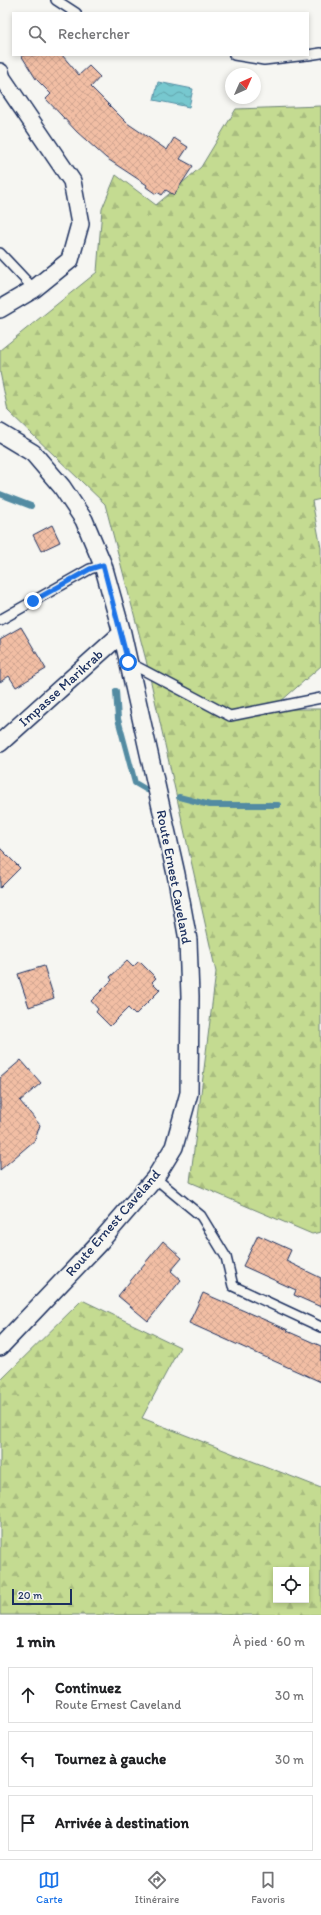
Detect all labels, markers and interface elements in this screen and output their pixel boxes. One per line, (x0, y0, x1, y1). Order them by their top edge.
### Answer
search box (12, 12, 309, 56)
icon: search (26, 23, 48, 45)
text: Rechercher (58, 25, 130, 43)
north arrow (225, 68, 261, 104)
route end (24, 592, 42, 610)
street label: Impasse Marikrab (15, 646, 107, 730)
route start (119, 653, 137, 671)
street label: Route Ernest Caveland (153, 809, 195, 946)
street label: Route Ernest Caveland (62, 1166, 164, 1280)
map controls (273, 1567, 309, 1603)
button: locate (273, 1567, 309, 1603)
scale bar (12, 1587, 72, 1606)
text: 20 m (18, 1589, 42, 1602)
text: 1 min (16, 1631, 55, 1651)
text: À pied · 60 m (233, 1634, 305, 1649)
text: Continuez (55, 1679, 121, 1697)
icon: ahead (17, 1684, 39, 1706)
text: 30 m (275, 1688, 304, 1703)
text: Route Ernest Caveland (55, 1697, 181, 1712)
icon: left (17, 1748, 39, 1770)
text: Tournez à gauche (55, 1750, 166, 1768)
text: 30 m (275, 1752, 304, 1767)
icon: arrive (17, 1812, 39, 1834)
text: Arrivée à destination (55, 1814, 189, 1832)
tab: Carte (36, 1869, 63, 1906)
tab: Itinéraire (135, 1869, 179, 1906)
tab: Favoris (251, 1869, 285, 1906)

